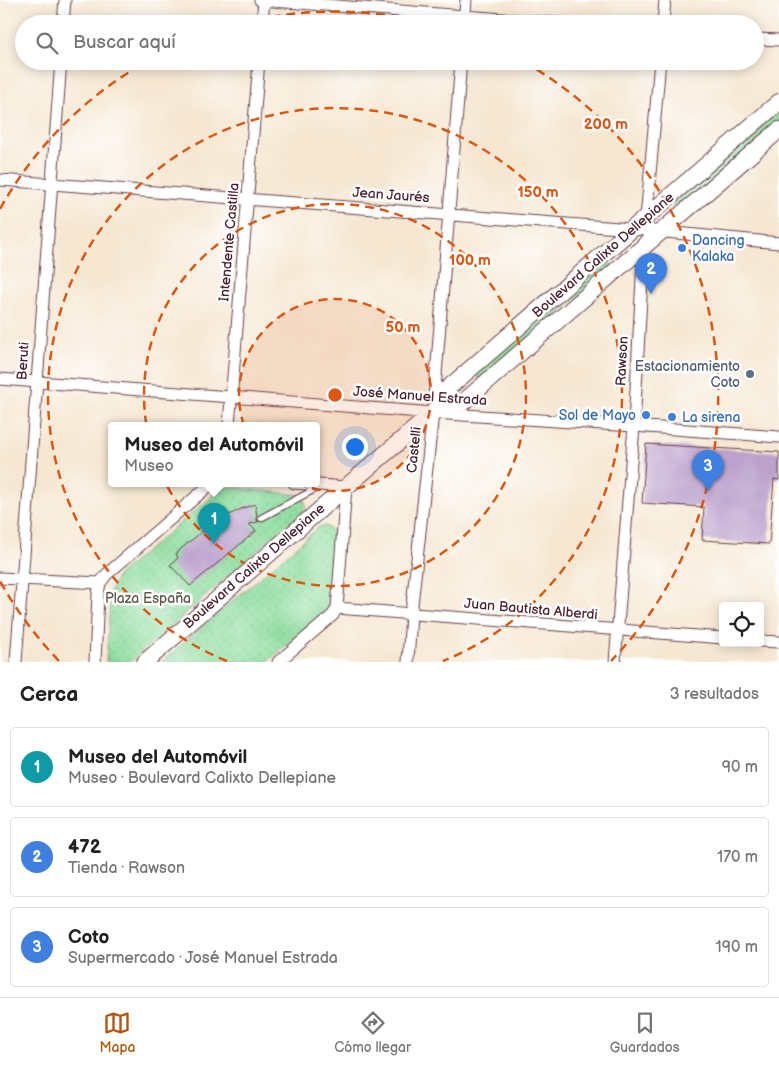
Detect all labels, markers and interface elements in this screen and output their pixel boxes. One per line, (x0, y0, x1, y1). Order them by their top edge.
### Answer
search box (15, 15, 764, 70)
icon: search (33, 29, 61, 57)
text: Buscar aquí (73, 31, 176, 54)
text: 200 m (584, 115, 628, 134)
street label: Intendente Castilla (215, 182, 243, 302)
text: 150 m (517, 183, 559, 202)
street label: Jean Jaurés (352, 184, 430, 206)
street label: Boulevard Calixto Dellepiane (529, 189, 677, 321)
place label: Dancing Kalaka (692, 232, 745, 265)
marker: Dancing Kalaka (676, 242, 688, 254)
text: 100 m (449, 251, 491, 270)
pin: 2 (635, 253, 667, 294)
text: 50 m (386, 318, 421, 337)
street label: Rawson (612, 335, 632, 386)
street label: Beruti (13, 341, 33, 381)
place label: Estacionamiento Coto (635, 358, 740, 391)
marker: Estacionamiento Coto (744, 368, 756, 380)
street label: José Manuel Estrada (353, 383, 488, 409)
centre of rings (326, 386, 344, 404)
place label: Sol de Mayo (559, 407, 636, 424)
marker: Sol de Mayo (640, 409, 652, 421)
place label: La sirena (682, 409, 741, 426)
marker: La sirena (666, 411, 678, 423)
popup (108, 422, 320, 487)
street label: Castelli (403, 426, 425, 474)
text: Museo del Automóvil (124, 434, 304, 457)
your location (342, 434, 368, 460)
pin: 3 (692, 450, 724, 491)
text: Museo (124, 457, 174, 476)
street label: Boulevard Calixto Dellepiane (180, 500, 328, 632)
pin: 1 (198, 503, 230, 544)
park label: Plaza España (105, 590, 191, 607)
street label: Juan Bautista Alberdi (464, 595, 598, 623)
map controls (719, 602, 764, 647)
button: locate (719, 602, 764, 647)
text: Cerca (20, 682, 78, 707)
text: 3 resultados (670, 685, 759, 704)
text: Museo del Automóvil (68, 746, 247, 769)
text: 1 (34, 758, 40, 777)
text: 90 m (722, 758, 758, 777)
text: Museo · Boulevard Calixto Dellepiane (68, 769, 336, 788)
text: 472 (68, 836, 101, 859)
text: 2 (32, 848, 42, 867)
text: 170 m (717, 848, 758, 867)
text: Tienda · Rawson (68, 859, 185, 878)
text: Coto (68, 926, 109, 949)
text: 3 (32, 938, 42, 957)
text: 190 m (716, 938, 758, 957)
text: Supermercado · José Manuel Estrada (68, 949, 338, 968)
tab: Mapa (99, 1009, 135, 1056)
tab: Cómo llegar (334, 1009, 411, 1056)
tab: Guardados (610, 1009, 680, 1056)

